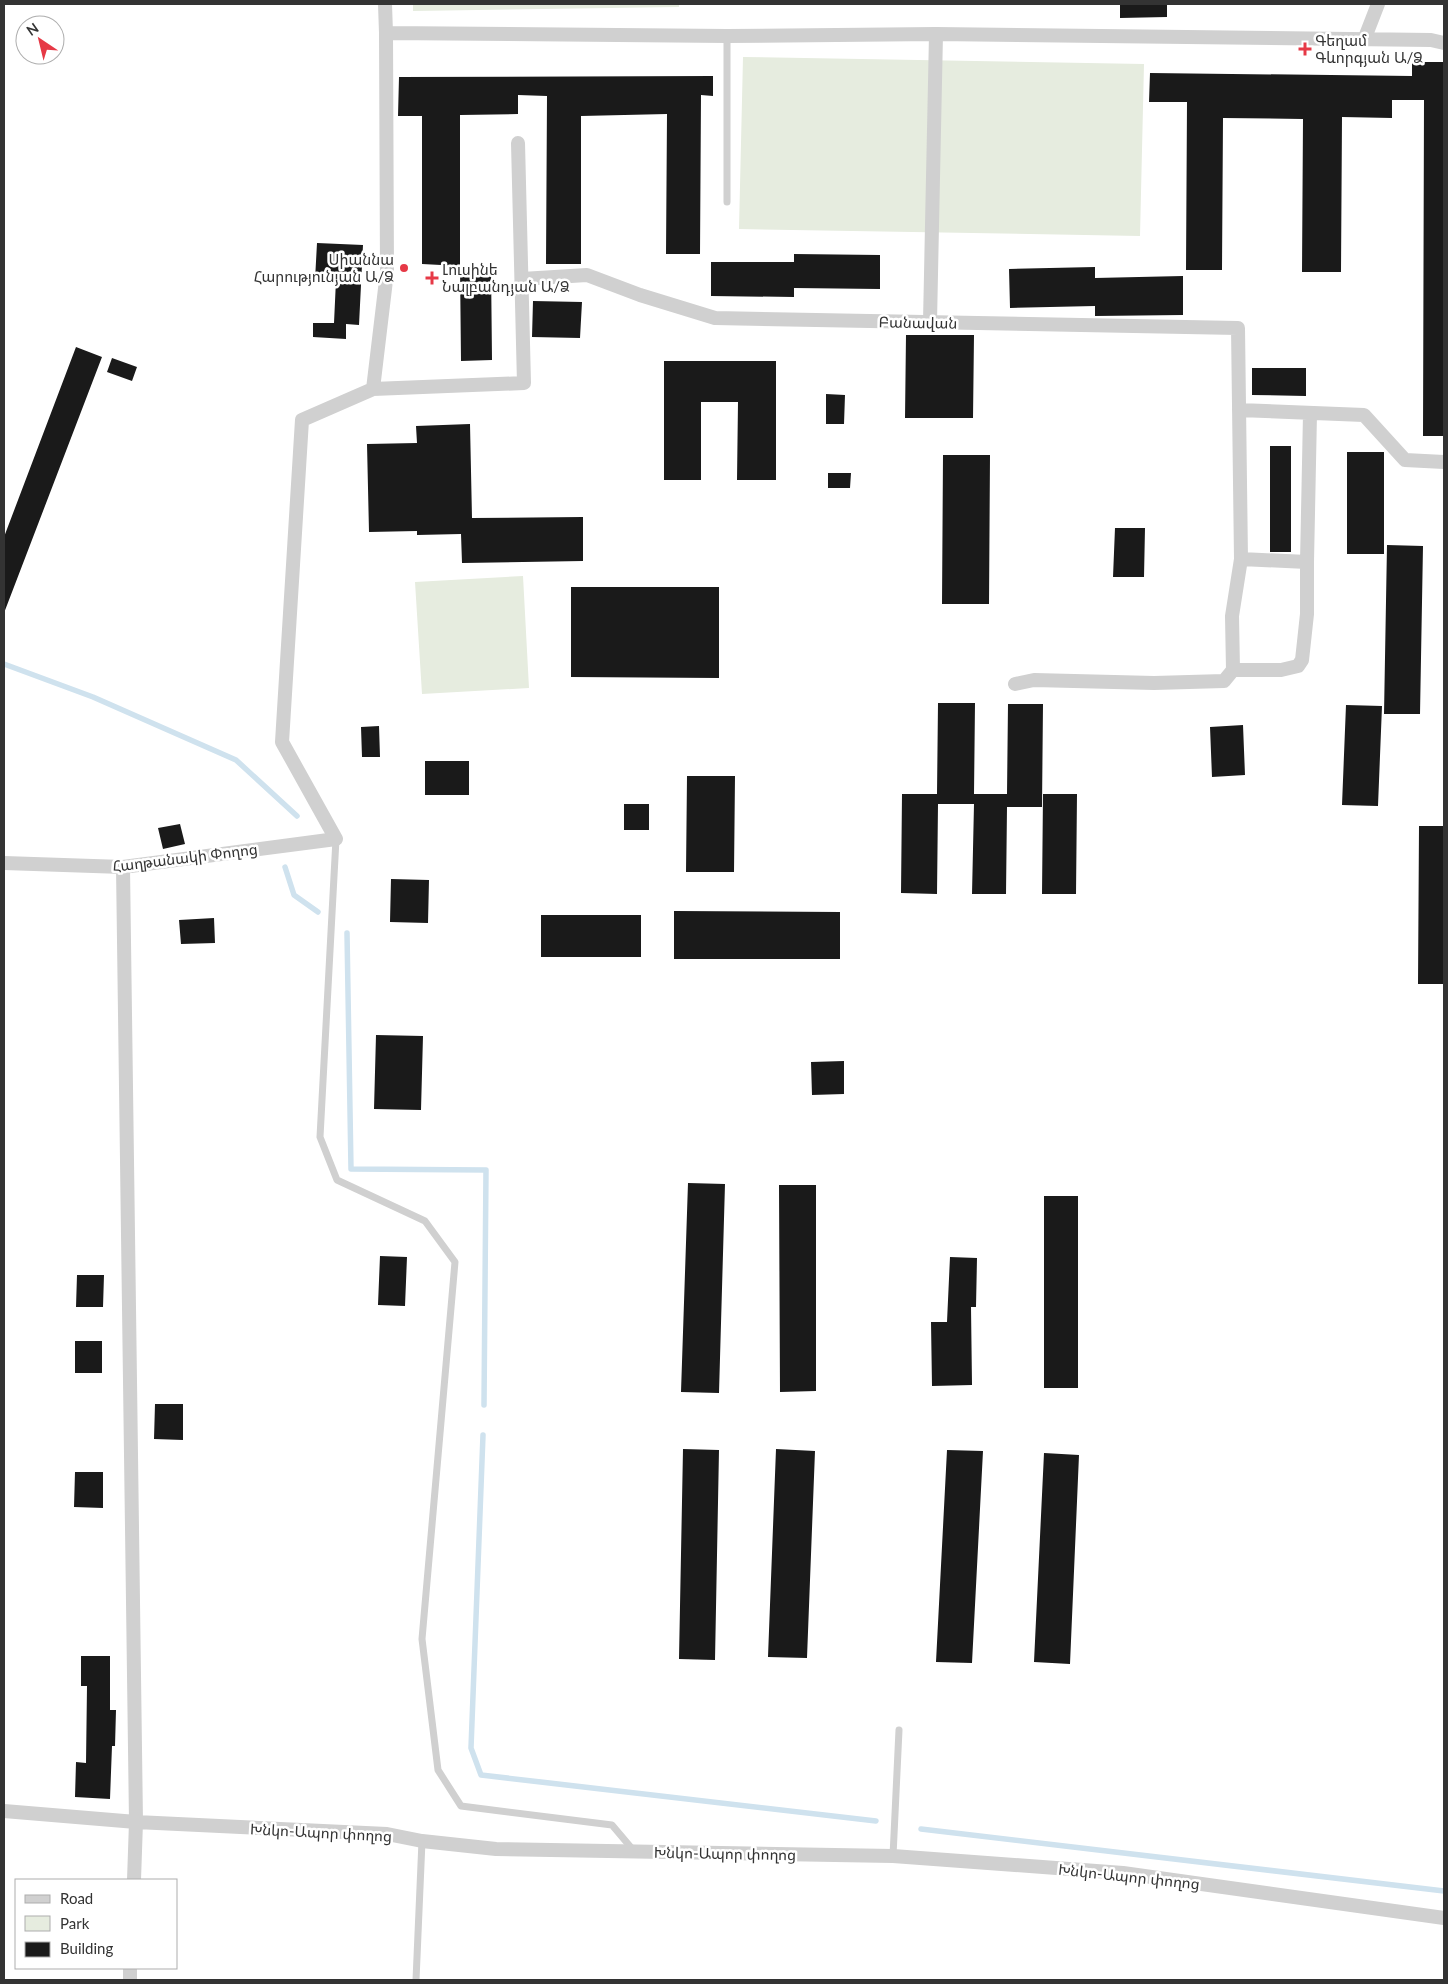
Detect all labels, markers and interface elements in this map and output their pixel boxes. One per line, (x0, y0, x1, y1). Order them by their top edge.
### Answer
north arrow (15, 15, 65, 65)
text: N (23, 19, 42, 39)
place label: Գեղամ Գևորգյան Ա/Ձ (1315, 31, 1423, 67)
marker: Գեղամ Գևորգյան Ա/Ձ (1299, 43, 1311, 55)
place label: Սիաննա Հարությունյան Ա/Ձ (254, 250, 394, 286)
place label: Լուսինե Նալբանդյան Ա/Ձ (442, 260, 570, 296)
marker: Սիաննա Հարությունյան Ա/Ձ (398, 262, 410, 274)
marker: Լուսինե Նալբանդյան Ա/Ձ (426, 272, 438, 284)
street label: Բանավան (878, 312, 958, 333)
street label: Հաղթանակի Փողոց (111, 839, 259, 876)
street label: Խնկո-Ապոր փողոց (249, 1819, 392, 1846)
street label: Խնկո-Ապոր փողոց (654, 1843, 796, 1864)
street label: Խնկո-Ապոր փողոց (1057, 1860, 1201, 1893)
legend (15, 1879, 178, 1969)
text: Road (60, 1889, 93, 1907)
text: Park (60, 1914, 90, 1932)
text: Building (60, 1939, 113, 1957)

